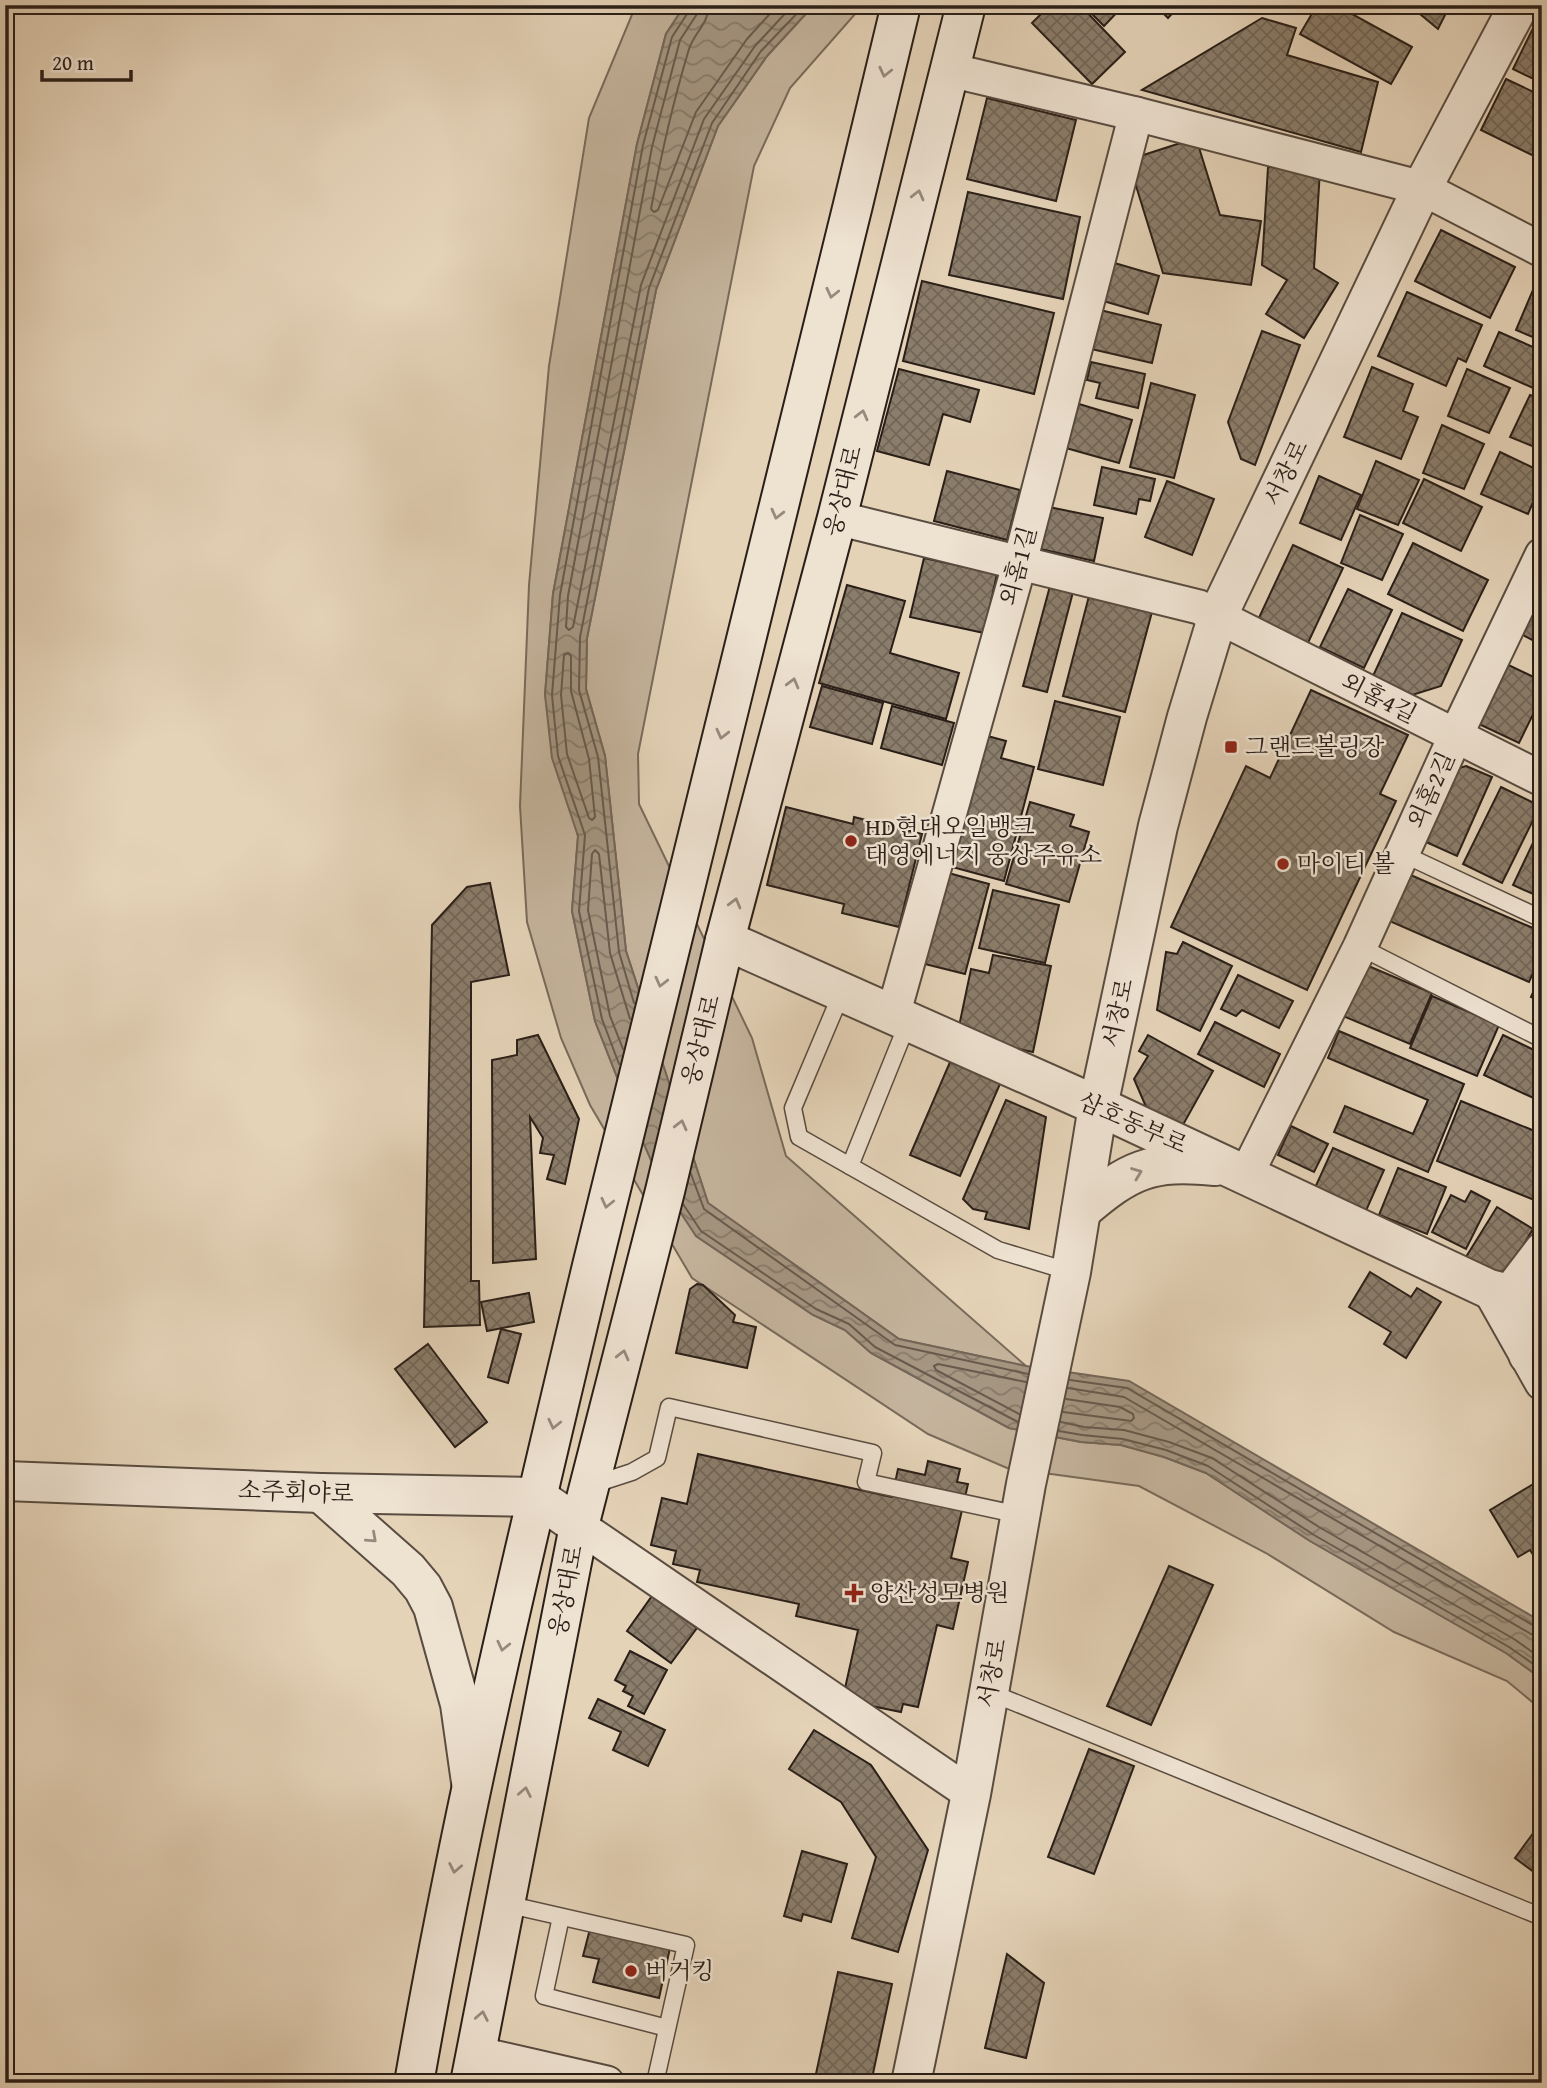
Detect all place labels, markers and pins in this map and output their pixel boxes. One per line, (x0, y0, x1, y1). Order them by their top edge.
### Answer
place label: 그랜드볼링장 (1245, 729, 1385, 764)
marker: 그랜드볼링장 (1223, 739, 1239, 755)
place label: HD현대오일뱅크 태영에너지 웅상주유소 (865, 809, 1102, 872)
marker: HD현대오일뱅크 태영에너지 웅상주유소 (843, 833, 859, 849)
place label: 마이티 볼 (1297, 846, 1395, 881)
marker: 마이티 볼 (1275, 856, 1291, 872)
place label: 양산성모병원 (870, 1575, 1009, 1610)
marker: 양산성모병원 (844, 1583, 864, 1603)
place label: 버거킹 (645, 1953, 715, 1988)
marker: 버거킹 (623, 1963, 639, 1979)

